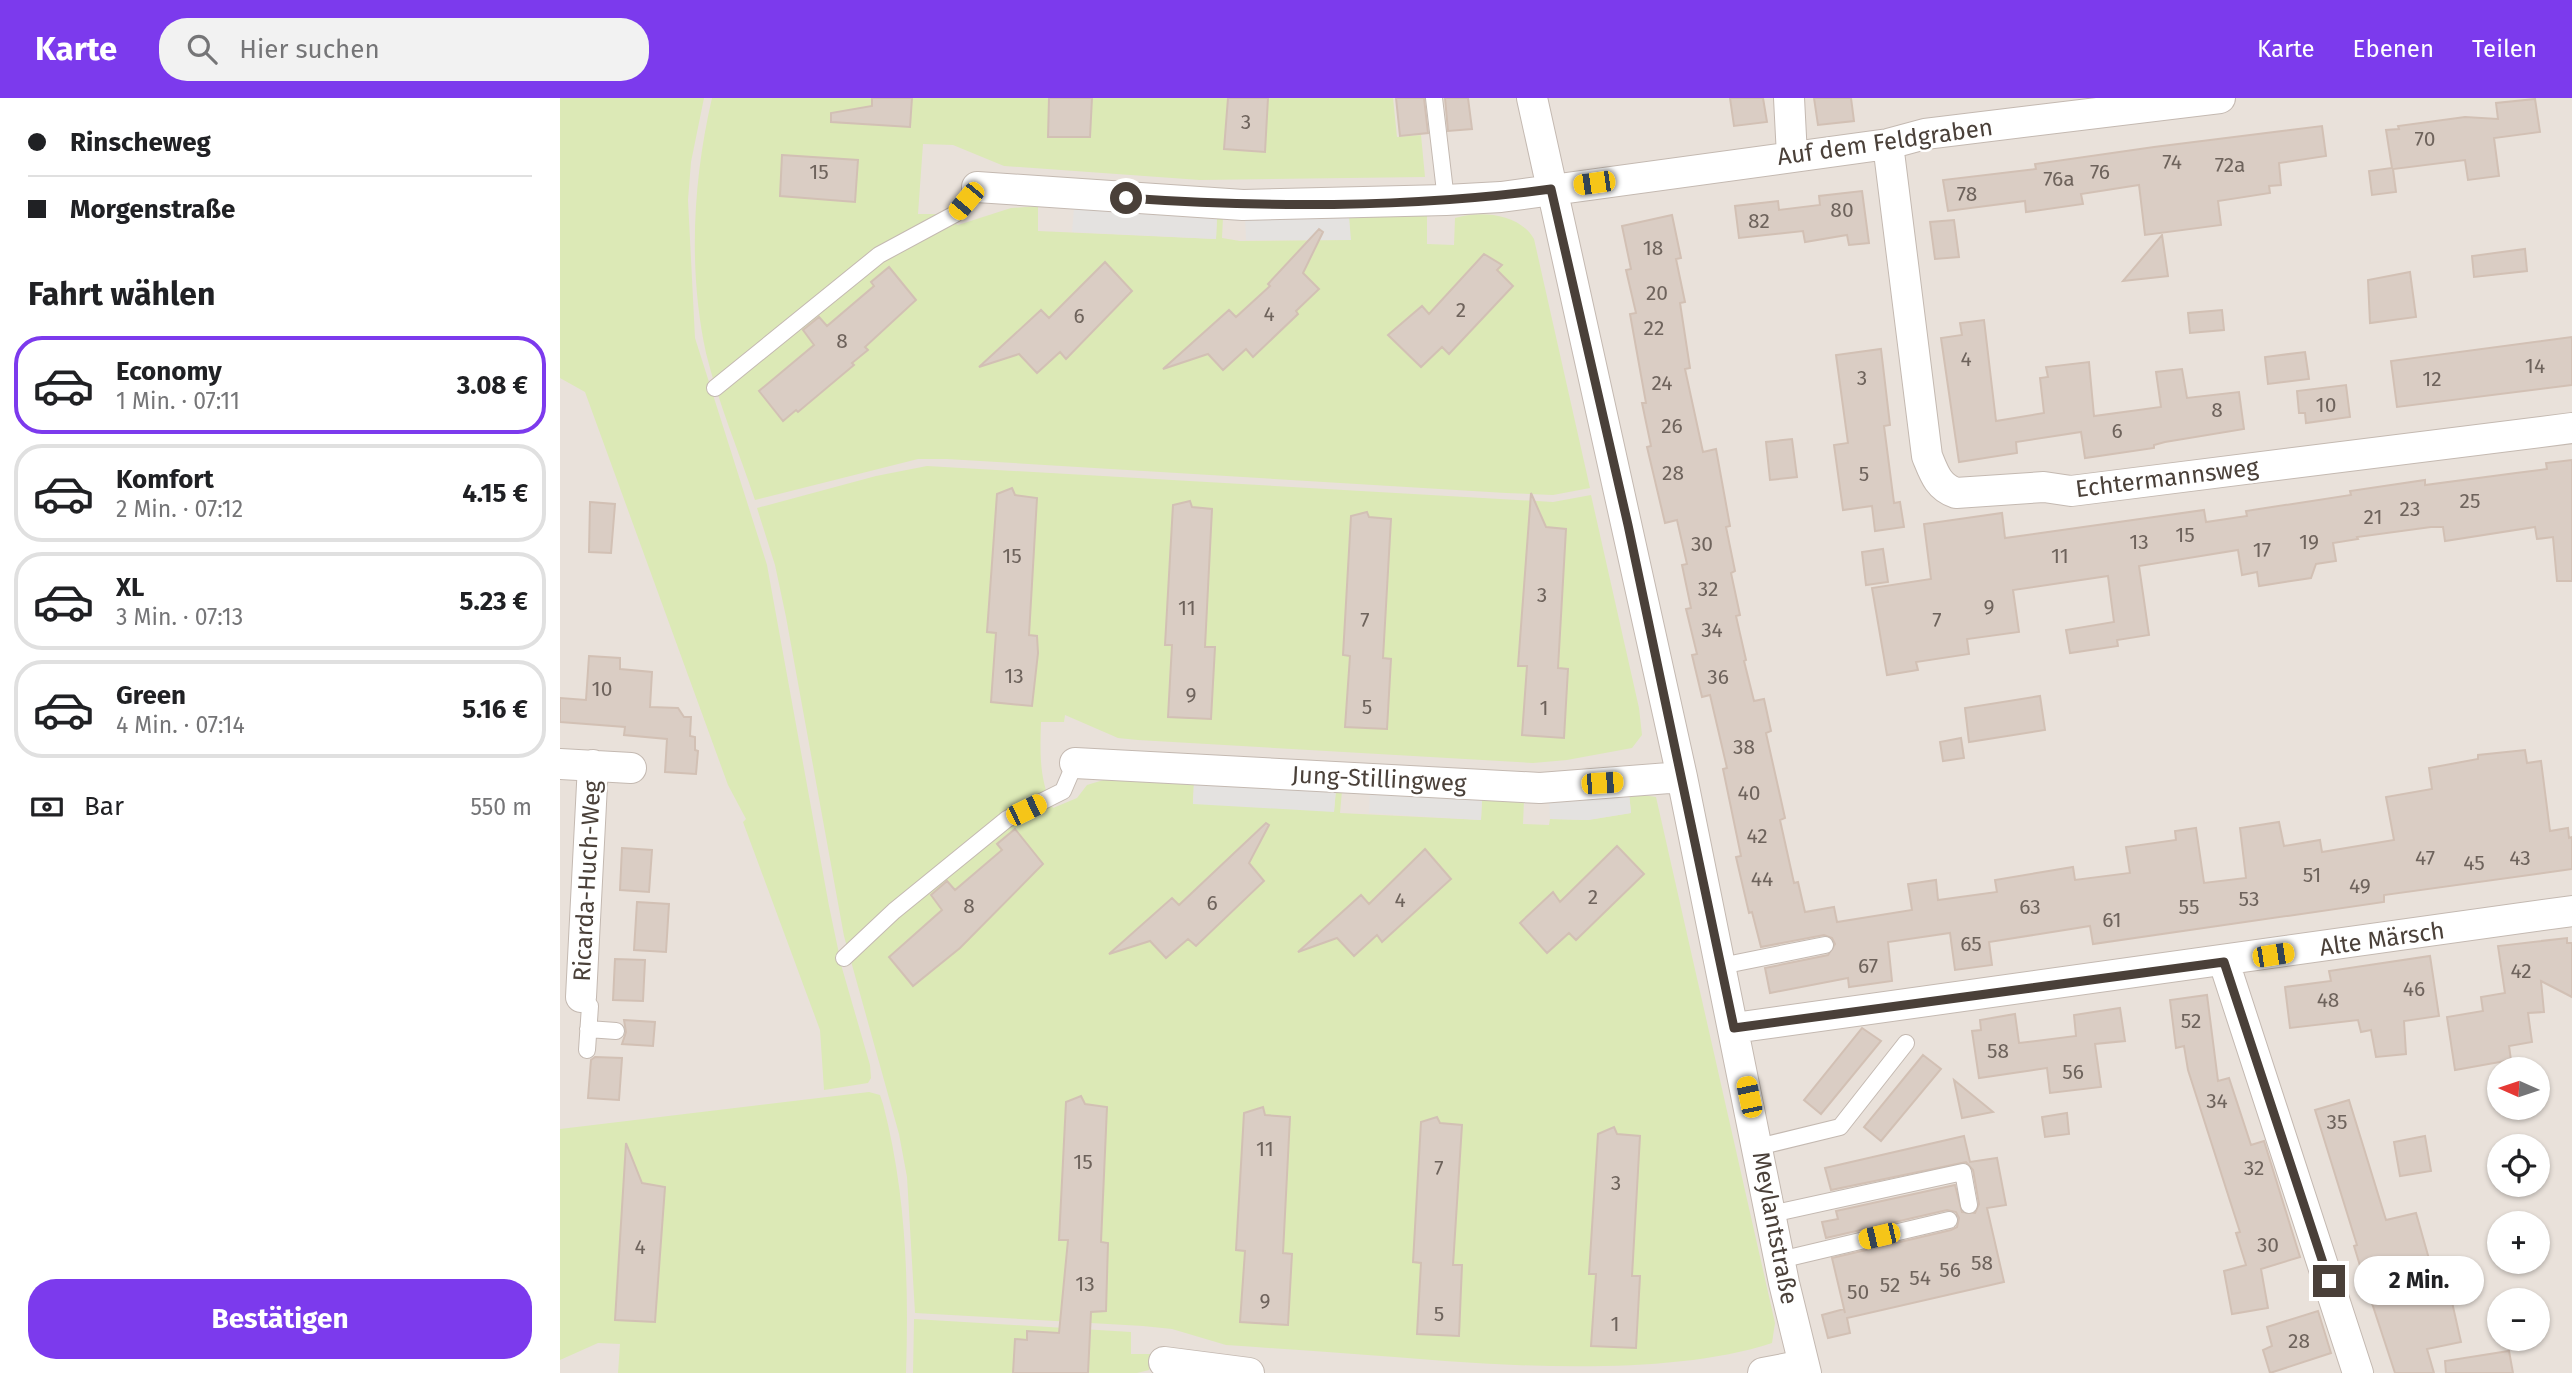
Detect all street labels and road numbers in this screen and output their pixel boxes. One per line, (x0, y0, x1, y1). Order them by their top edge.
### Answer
street label: Auf dem Feldgraben (1776, 113, 1994, 171)
street label: Echtermannsweg (2074, 453, 2261, 503)
street label: Jung-Stillingweg (1291, 760, 1468, 798)
street label: Ricarda-Huch-Weg (568, 779, 606, 982)
street label: Alte Märsch (2318, 916, 2446, 962)
street label: Meylantstraße (1746, 1149, 1804, 1307)

